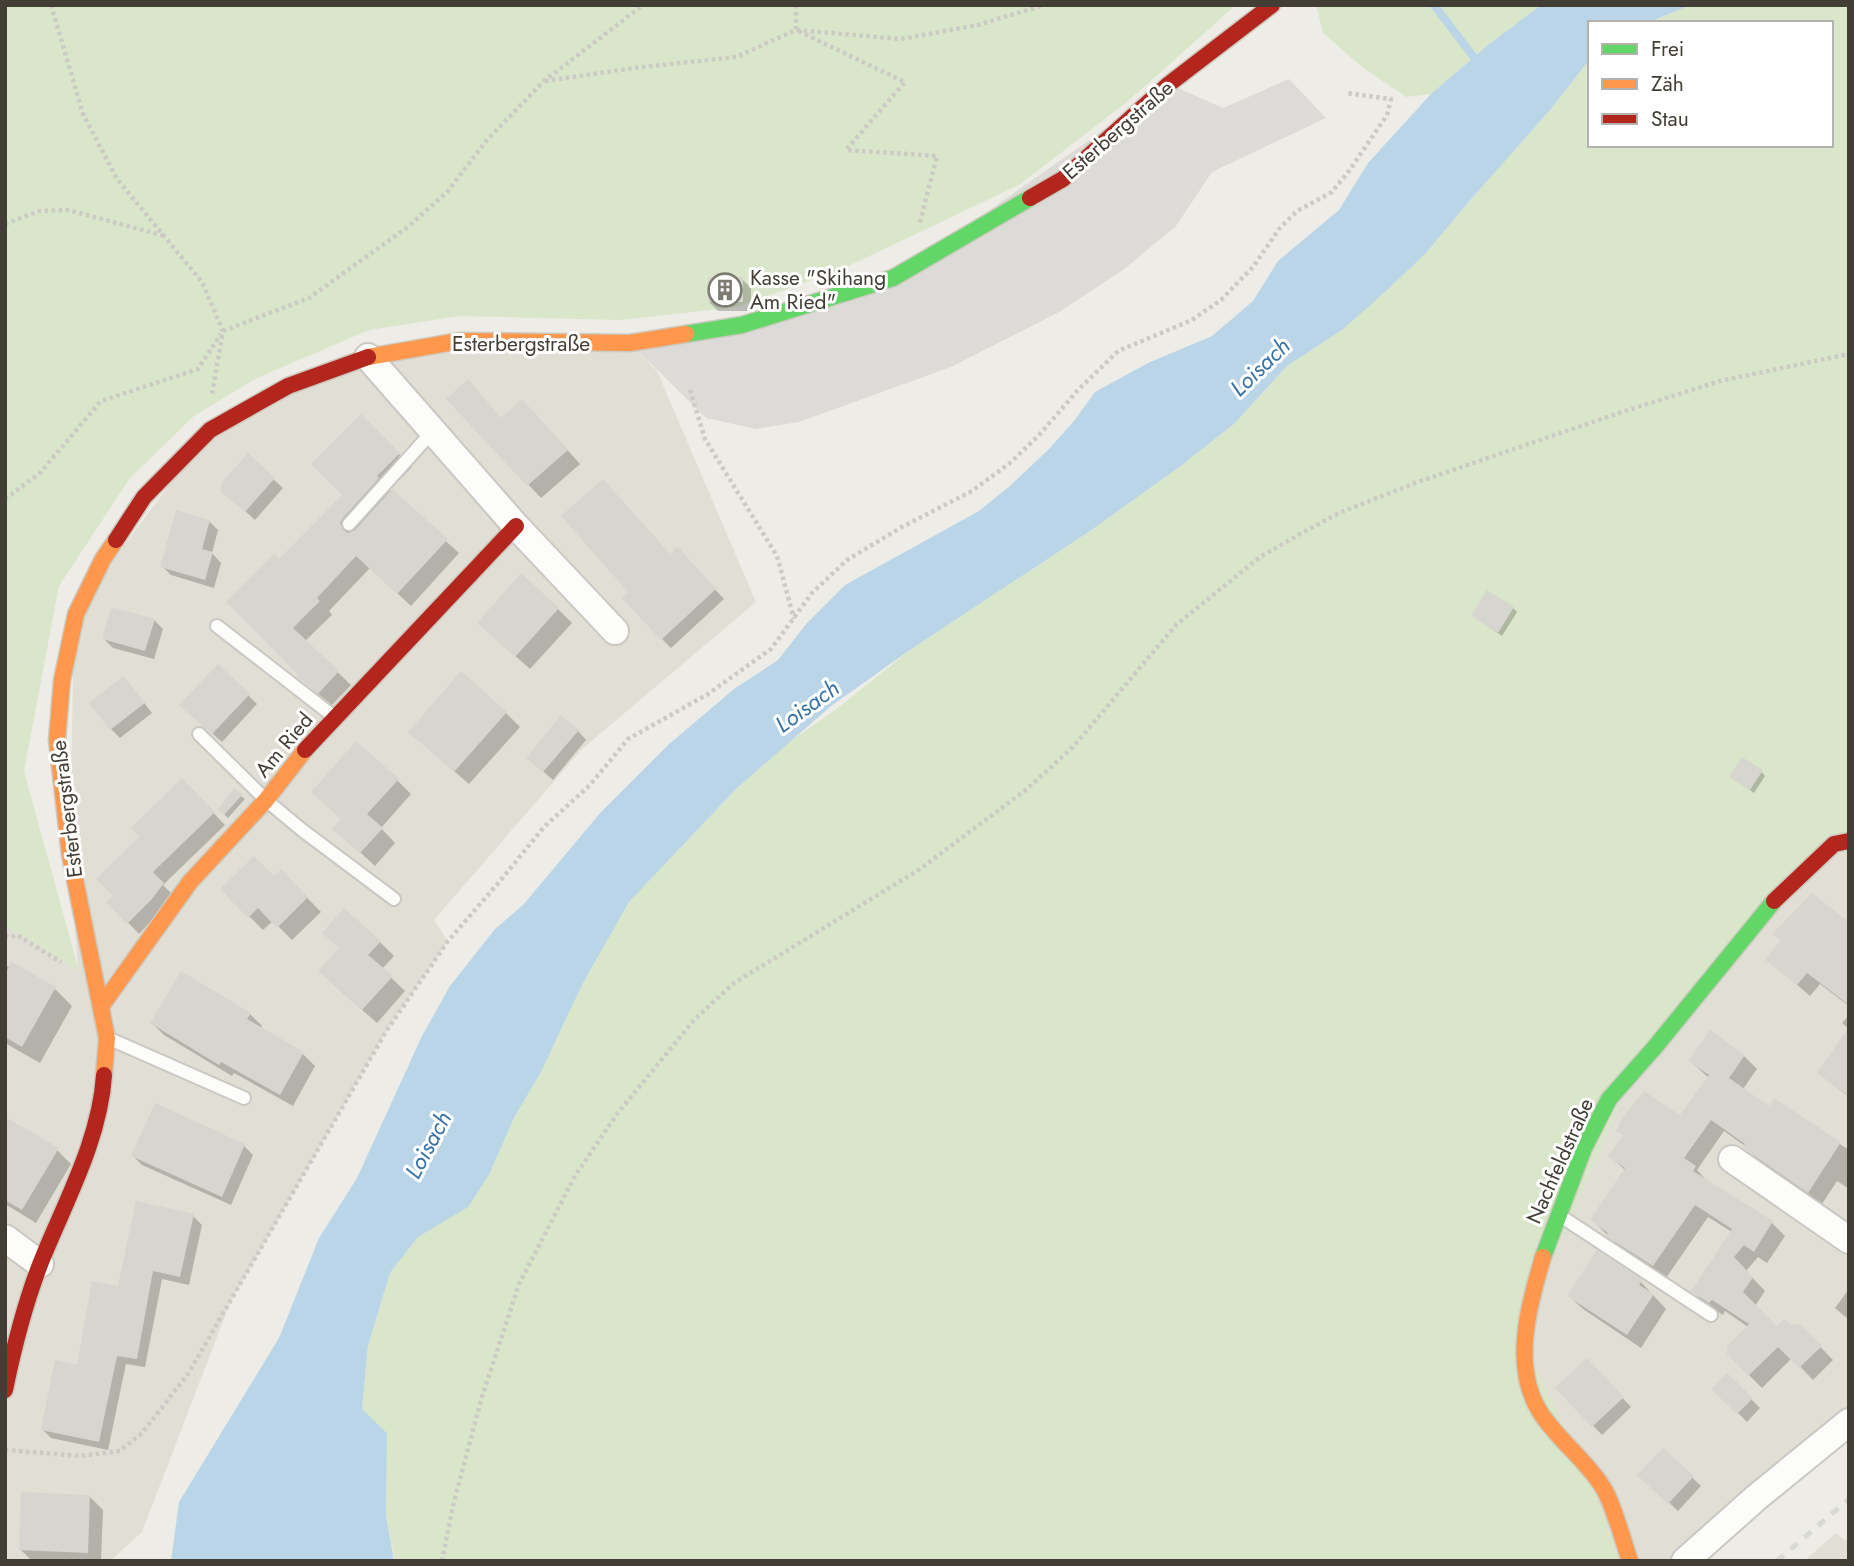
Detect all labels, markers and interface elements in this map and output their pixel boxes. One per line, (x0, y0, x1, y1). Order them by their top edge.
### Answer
legend (1588, 21, 1833, 147)
text: Frei (1651, 34, 1684, 64)
text: Zäh (1651, 69, 1684, 99)
street label: Esterbergstraße (1056, 73, 1180, 187)
text: Stau (1651, 104, 1689, 134)
place label: Kasse "Skihang Am Ried" (750, 263, 886, 317)
building icon: Kasse "Skihang Am Ried" (706, 271, 744, 309)
street label: Esterbergstraße (452, 329, 590, 359)
water label: Loisach (1222, 330, 1298, 404)
water label: Loisach (768, 671, 846, 741)
street label: Am Ried (248, 706, 320, 784)
street label: Esterbergstraße (44, 738, 90, 879)
street label: Nachfeldstraße (1519, 1093, 1601, 1229)
water label: Loisach (396, 1105, 460, 1185)

